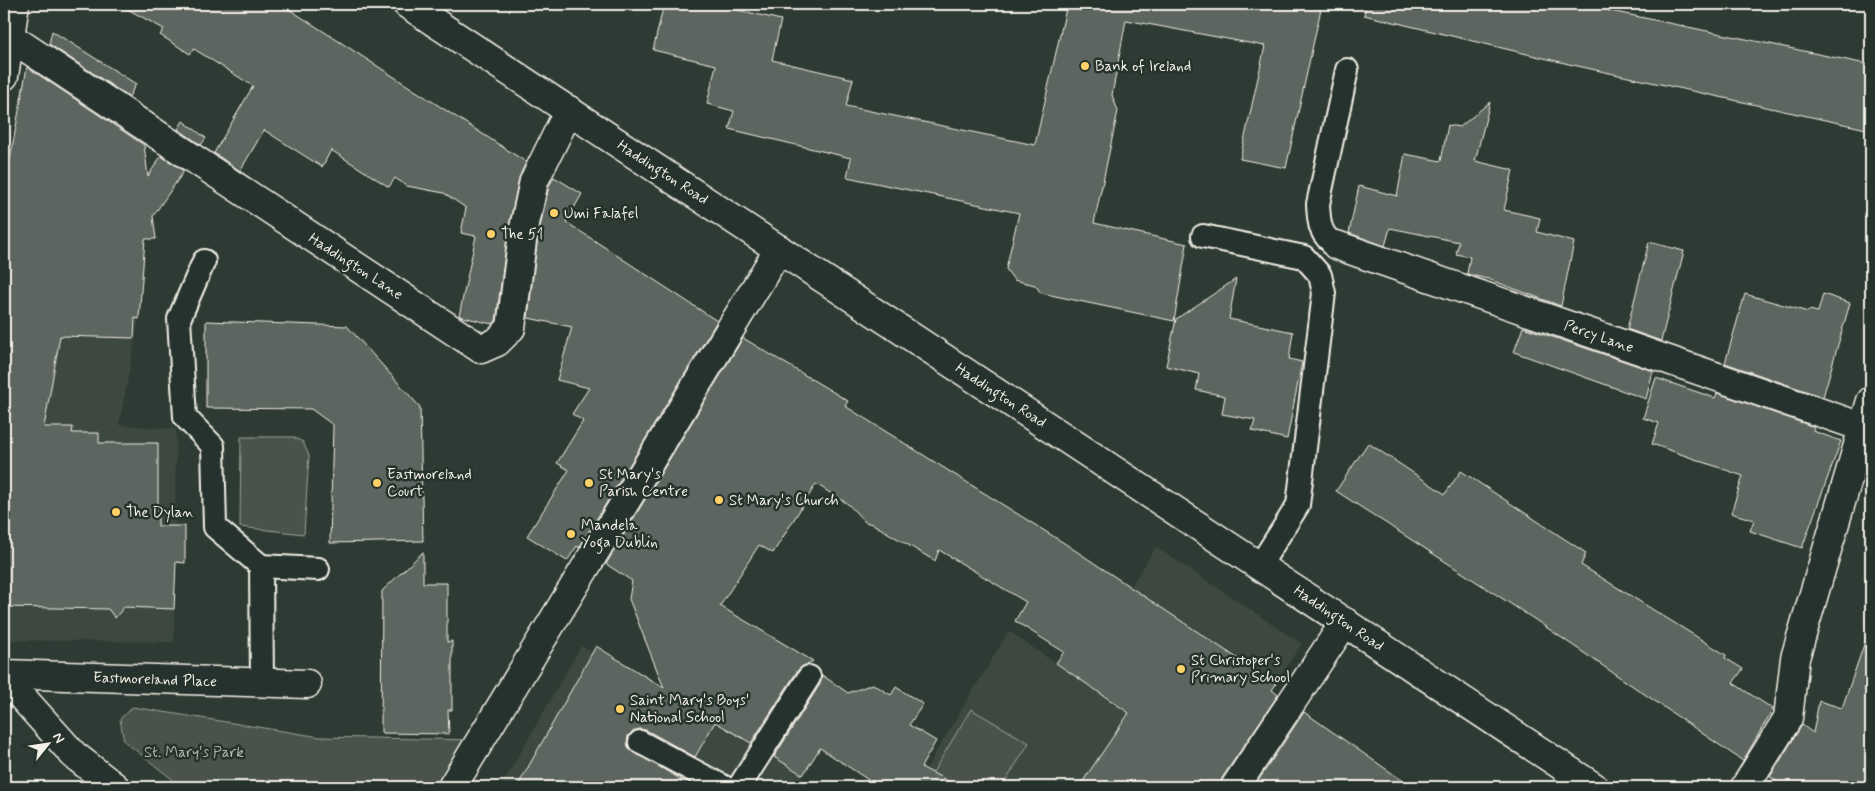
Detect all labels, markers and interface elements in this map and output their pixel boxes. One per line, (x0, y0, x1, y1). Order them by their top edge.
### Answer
place label: Bank of Ireland (1095, 57, 1191, 77)
marker: Bank of Ireland (1079, 60, 1091, 72)
street label: Haddington Road (612, 136, 712, 211)
place label: Umi Falafel (564, 204, 639, 224)
marker: Umi Falafel (548, 207, 560, 219)
place label: The 51 (501, 225, 543, 245)
marker: The 51 (485, 228, 497, 240)
street label: Haddington Lane (304, 229, 407, 306)
street label: Percy Lane (1561, 316, 1636, 358)
street label: Haddington Road (950, 359, 1050, 434)
place label: Eastmoreland Court (387, 465, 472, 502)
place label: St Mary's Parish Centre (599, 465, 688, 502)
marker: Eastmoreland Court (371, 477, 383, 489)
marker: St Mary's Parish Centre (583, 477, 595, 489)
place label: St Mary's Church (729, 491, 839, 511)
marker: St Mary's Church (713, 494, 725, 506)
place label: The Dylan (126, 503, 194, 523)
marker: The Dylan (110, 506, 122, 518)
place label: Mandela Yoga Dublin (581, 516, 658, 554)
marker: Mandela Yoga Dublin (565, 528, 577, 540)
street label: Haddington Road (1289, 581, 1388, 657)
place label: St Christoper's Primary School (1191, 651, 1290, 688)
marker: St Christoper's Primary School (1175, 663, 1187, 675)
street label: Eastmoreland Place (93, 668, 217, 692)
place label: Saint Mary's Boys' National School (630, 691, 749, 728)
marker: Saint Mary's Boys' National School (614, 703, 626, 715)
north arrow (22, 718, 72, 768)
text: N (48, 729, 69, 747)
park label: St. Mary's Park (144, 743, 244, 763)

